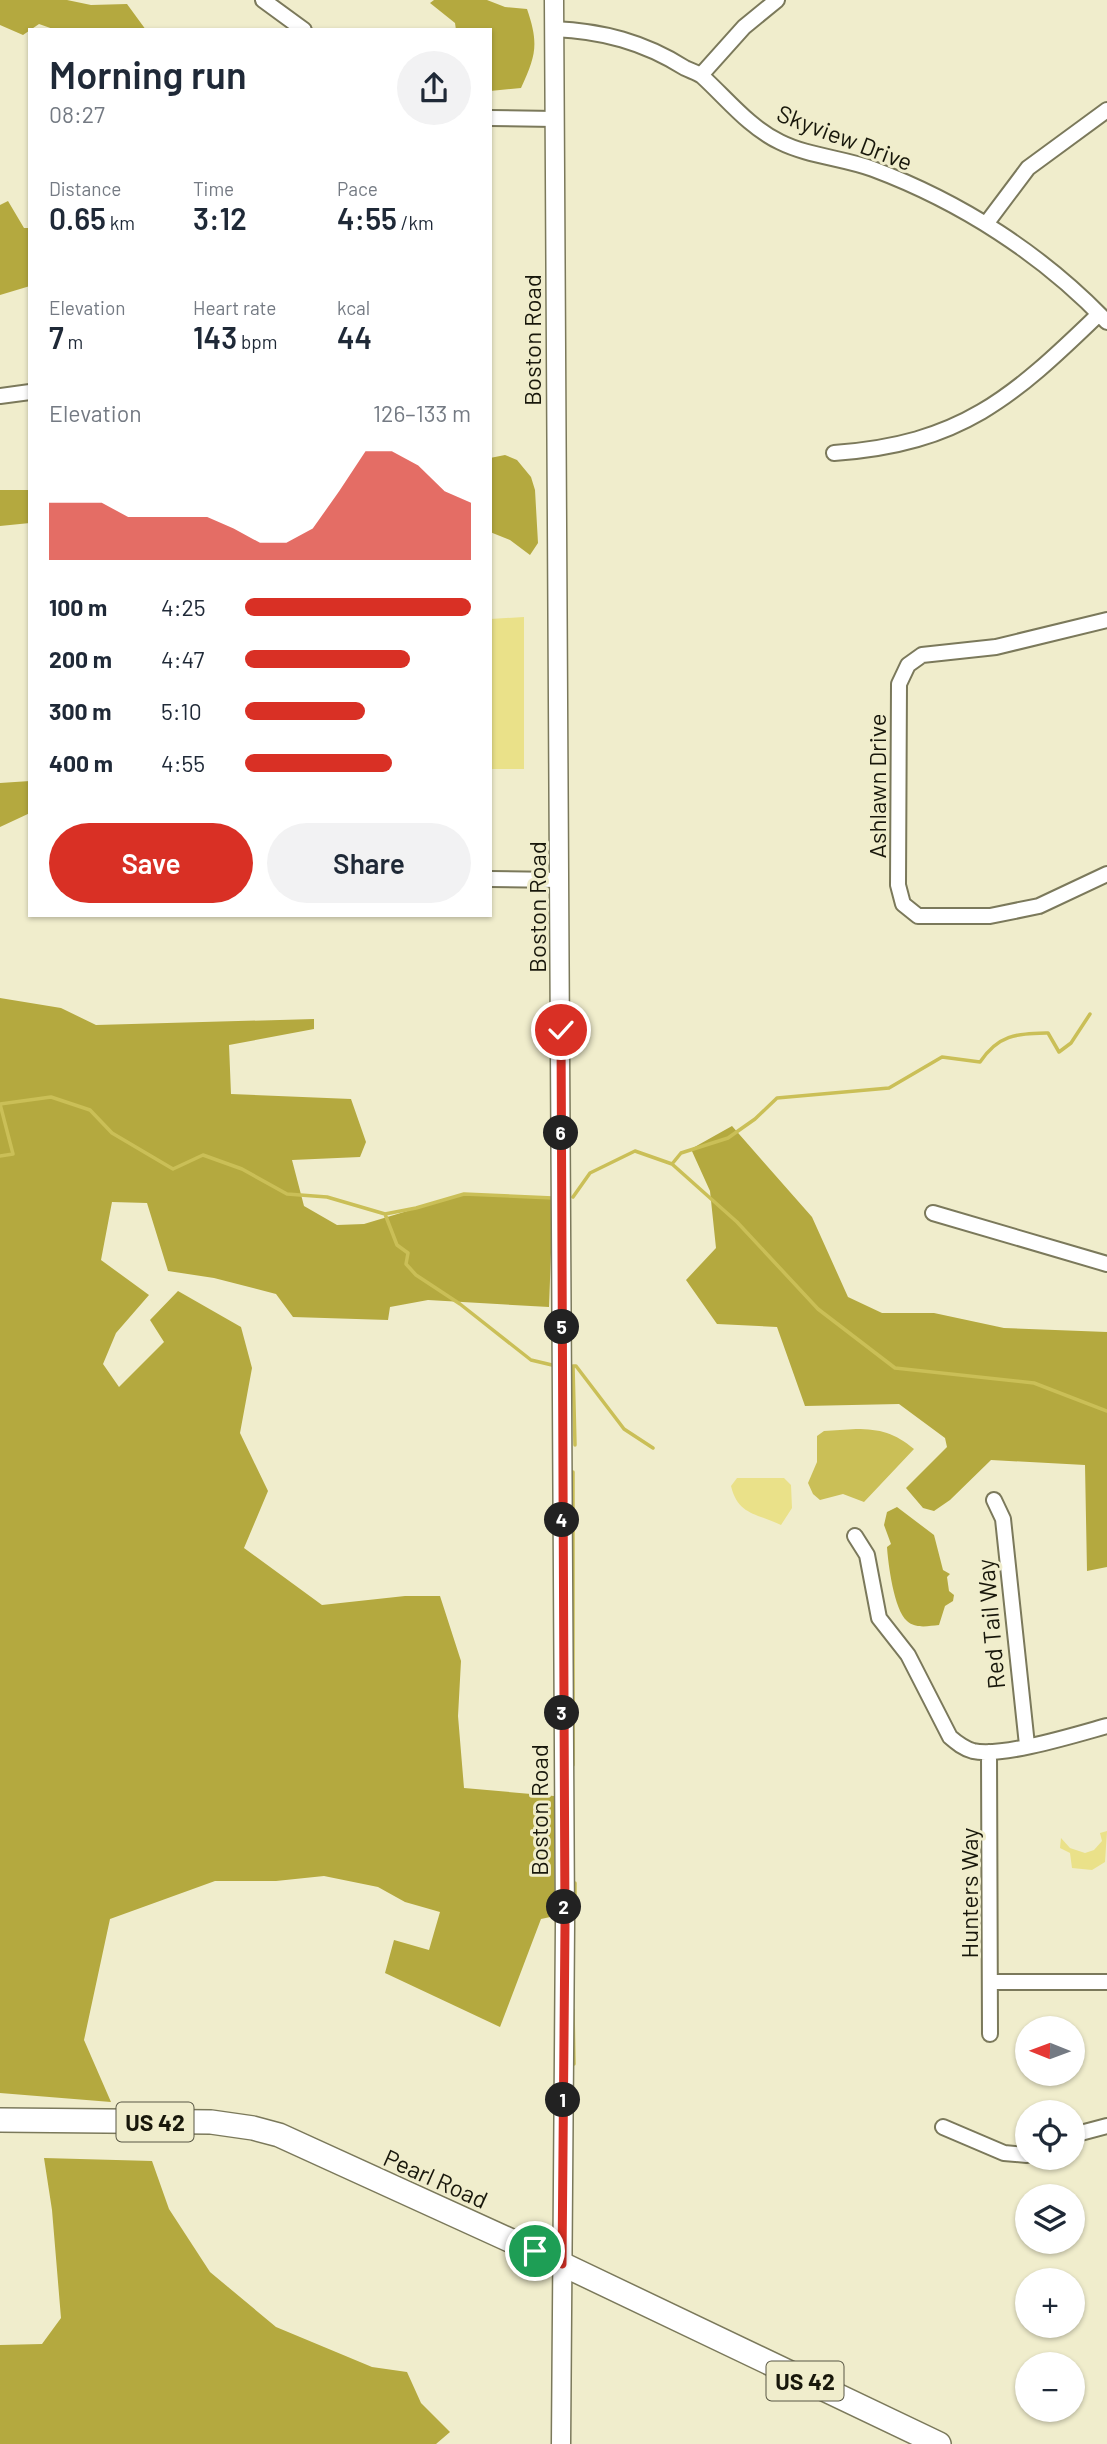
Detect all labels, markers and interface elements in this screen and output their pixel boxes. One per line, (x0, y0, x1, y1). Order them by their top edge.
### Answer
text: Morning run (49, 51, 247, 97)
button: share (397, 51, 471, 125)
street label: Skyview Drive (773, 98, 917, 176)
text: 08:27 (49, 100, 105, 128)
text: Distance (49, 177, 121, 200)
text: Time (193, 177, 234, 200)
text: Pace (337, 177, 378, 200)
text: 0.65 (49, 200, 106, 236)
text: 3:12 (193, 200, 247, 236)
text: 4:55 (337, 200, 397, 236)
text: km (106, 211, 135, 234)
text: /km (397, 211, 434, 234)
street label: Boston Road (517, 274, 546, 406)
text: Elevation (49, 296, 126, 319)
text: Heart rate (193, 296, 276, 319)
text: kcal (337, 296, 370, 319)
text: 7 (49, 319, 64, 355)
text: 143 (193, 319, 237, 355)
text: 44 (337, 319, 372, 355)
text: m (64, 330, 83, 353)
text: bpm (237, 330, 277, 353)
text: Elevation (49, 399, 142, 427)
text: 126–133 m (373, 399, 471, 427)
text: 100 m (49, 593, 107, 621)
text: 4:25 (161, 593, 206, 621)
text: 200 m (49, 645, 112, 673)
text: 4:47 (161, 645, 204, 673)
text: 300 m (49, 697, 111, 725)
text: 5:10 (161, 697, 202, 725)
street label: Ashlawn Drive (862, 713, 891, 859)
text: 400 m (49, 749, 113, 777)
text: 4:55 (161, 749, 205, 777)
button: Save (49, 823, 253, 903)
button: Share (267, 823, 471, 903)
street label: Boston Road (522, 841, 551, 973)
pin (531, 1000, 591, 1060)
icon: check (542, 1011, 580, 1049)
pin: 6 (544, 1116, 578, 1150)
text: 6 (555, 1121, 566, 1144)
pin: 5 (544, 1310, 580, 1344)
text: 5 (556, 1315, 567, 1338)
pin: 4 (544, 1502, 580, 1538)
text: 4 (556, 1508, 567, 1531)
street label: Red Tail Way (970, 1558, 1010, 1690)
pin: 3 (544, 1696, 580, 1730)
text: 3 (556, 1701, 567, 1724)
street label: Boston Road (524, 1744, 553, 1876)
street label: Hunters Way (954, 1828, 983, 1958)
pin: 2 (546, 1890, 582, 1924)
text: 2 (558, 1895, 569, 1918)
north arrow (1015, 2016, 1085, 2086)
map controls (1015, 2016, 1085, 2422)
pin: 1 (546, 2082, 580, 2118)
text: 1 (559, 2088, 566, 2111)
button: locate (1015, 2100, 1085, 2170)
road number: US 42 (116, 2102, 194, 2142)
street label: Pearl Road (379, 2142, 493, 2214)
button: layers (1015, 2184, 1085, 2254)
pin (505, 2221, 565, 2281)
icon: arrive (516, 2232, 554, 2270)
button: + (1015, 2268, 1085, 2338)
button: − (1015, 2352, 1085, 2422)
road number: US 42 (766, 2362, 844, 2400)

